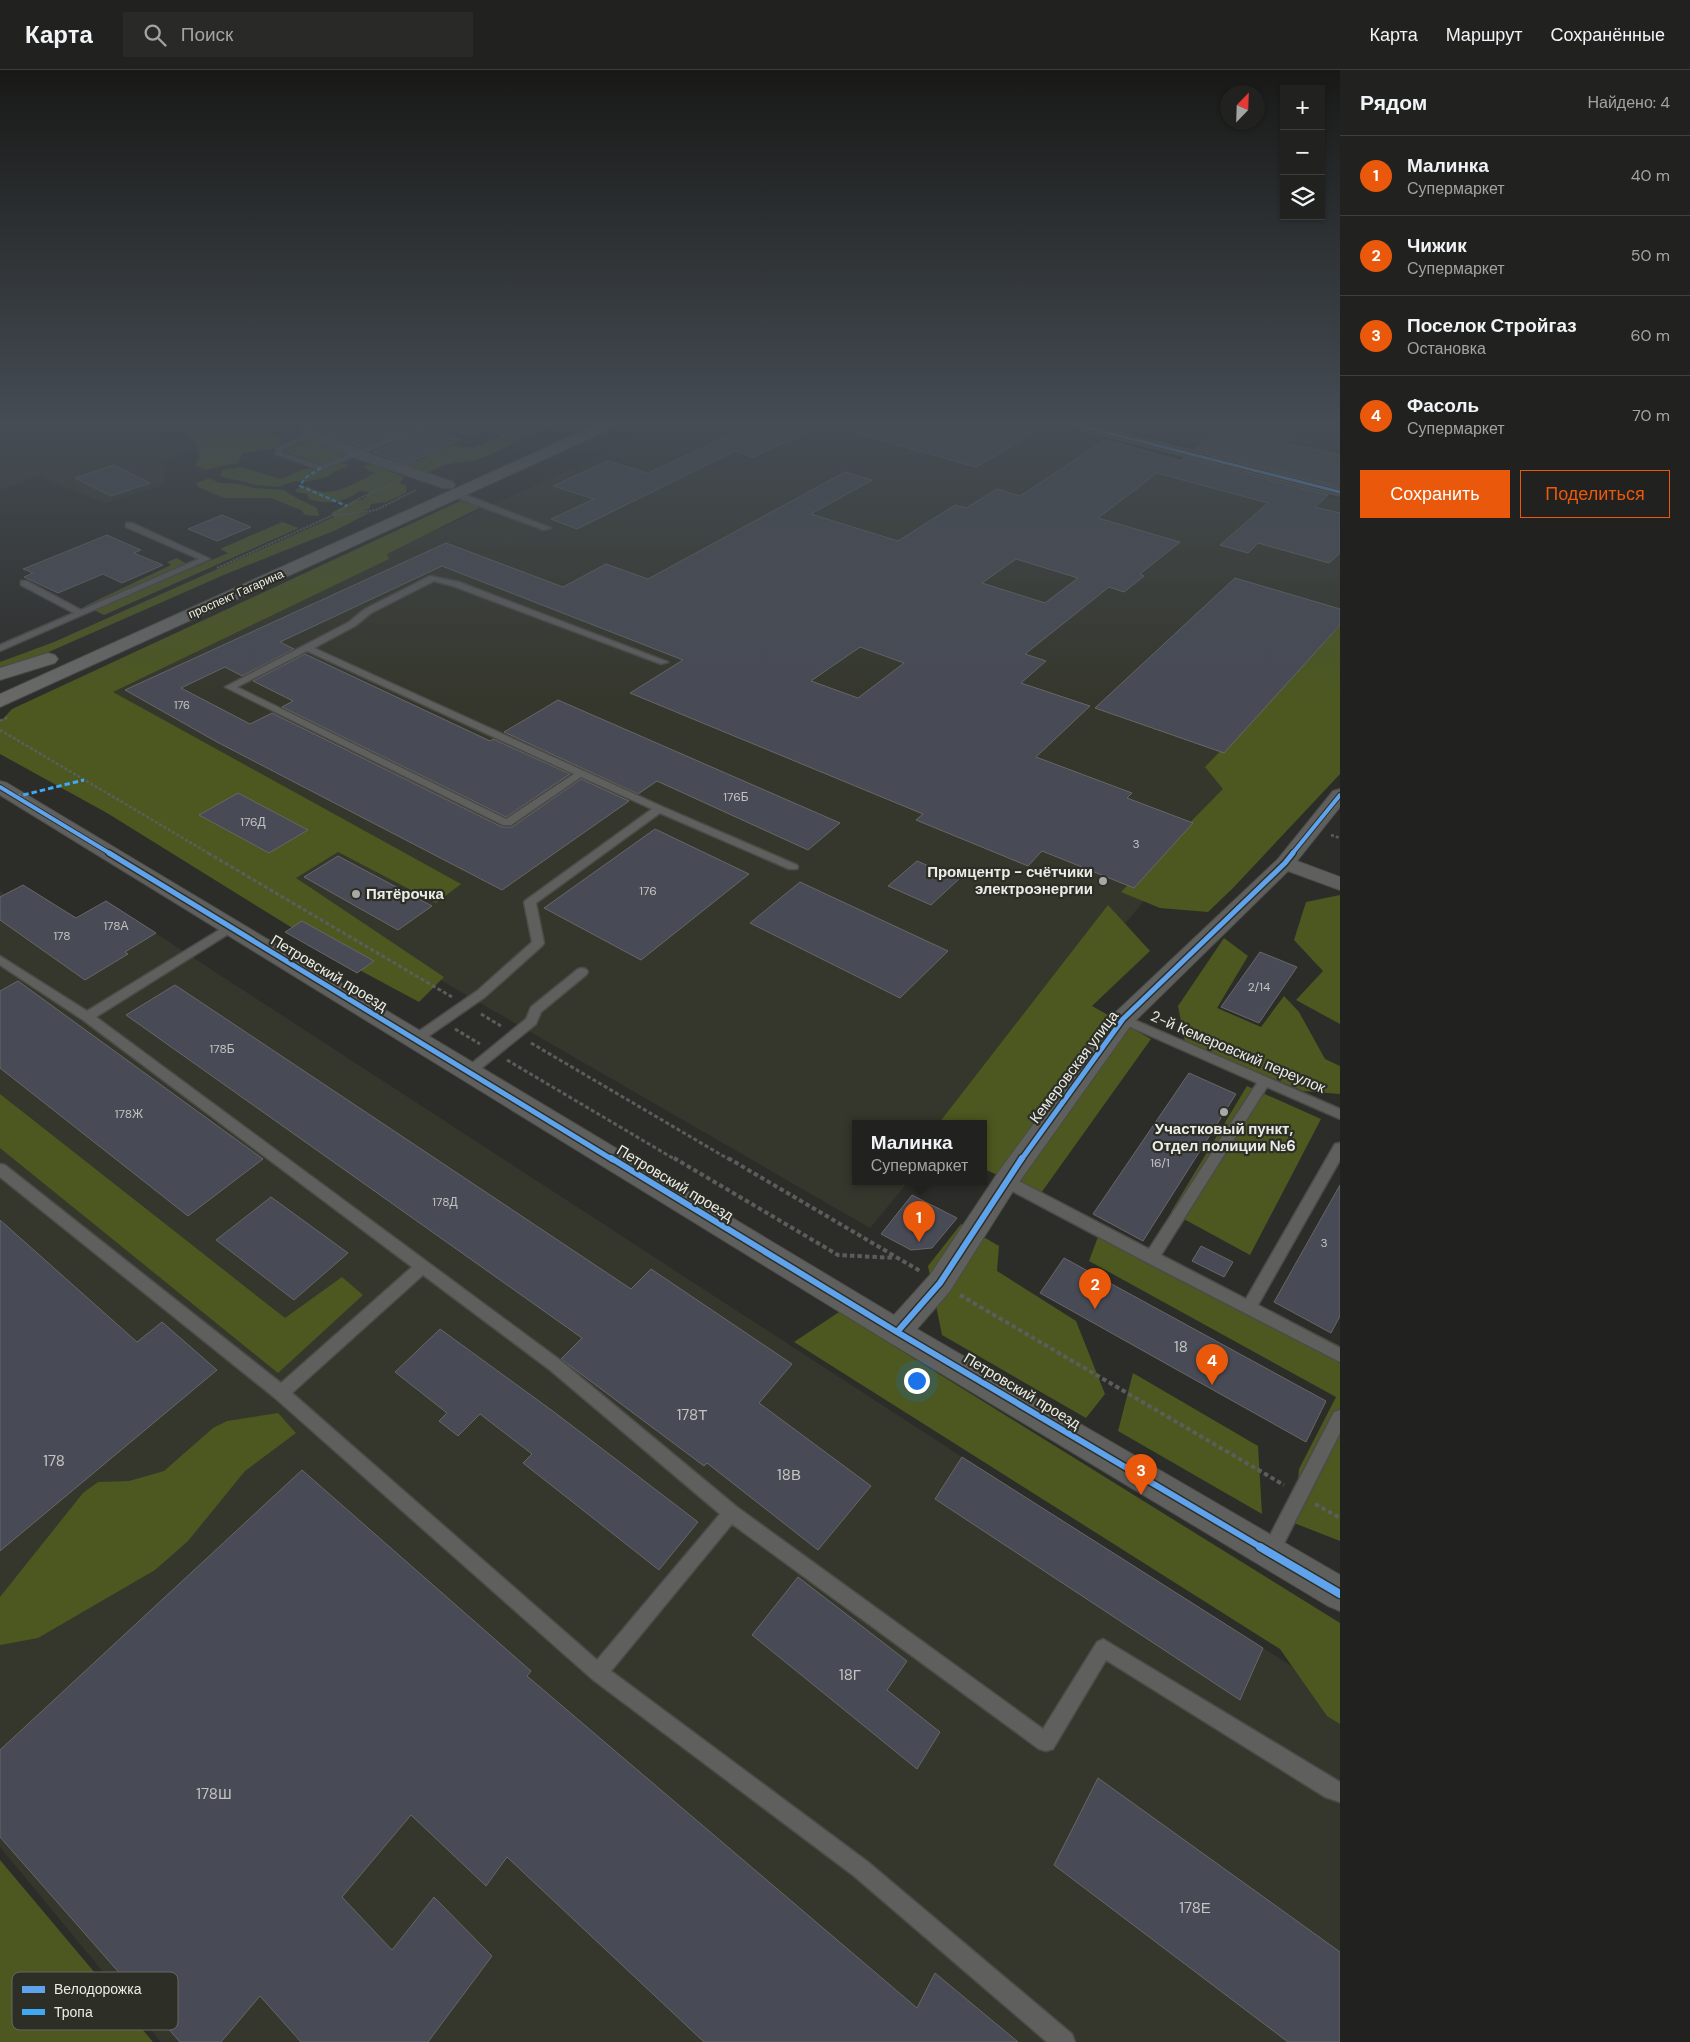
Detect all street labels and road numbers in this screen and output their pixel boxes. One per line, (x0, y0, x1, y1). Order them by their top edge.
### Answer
street label: проспект Гагарина (186, 566, 287, 622)
street label: Петровский проезд (267, 930, 391, 1016)
street label: Кемеровская улица (1025, 1006, 1123, 1127)
street label: 2-й Кемеровский переулок (1148, 1006, 1329, 1098)
street label: Петровский проезд (613, 1140, 737, 1226)
street label: Петровский проезд (960, 1348, 1084, 1434)

